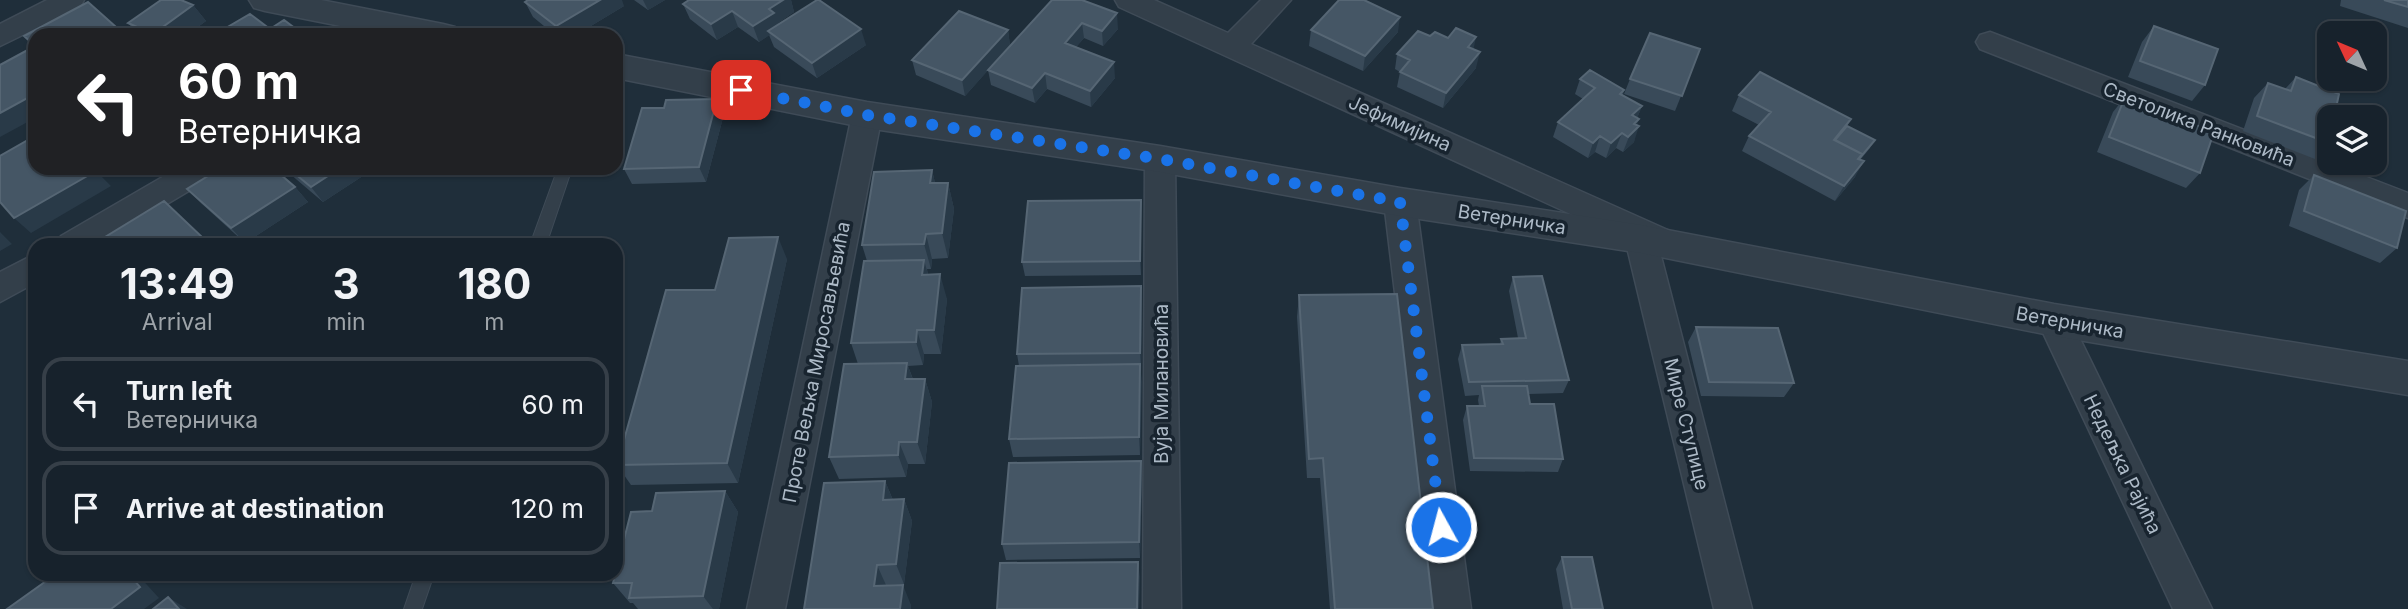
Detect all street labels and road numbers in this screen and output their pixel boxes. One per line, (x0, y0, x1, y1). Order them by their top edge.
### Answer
street label: Светолика Ранковића (2100, 77, 2298, 172)
street label: Јефимијина (1345, 91, 1455, 156)
street label: Ветерничка (1456, 200, 1568, 239)
street label: Проте Вељка Миросављевића (778, 220, 855, 505)
street label: Ветерничка (2014, 302, 2126, 343)
street label: Вуја Милановића (1150, 304, 1173, 464)
street label: Мире Ступице (1659, 356, 1714, 492)
street label: Недељка Рајића (2079, 391, 2166, 538)

